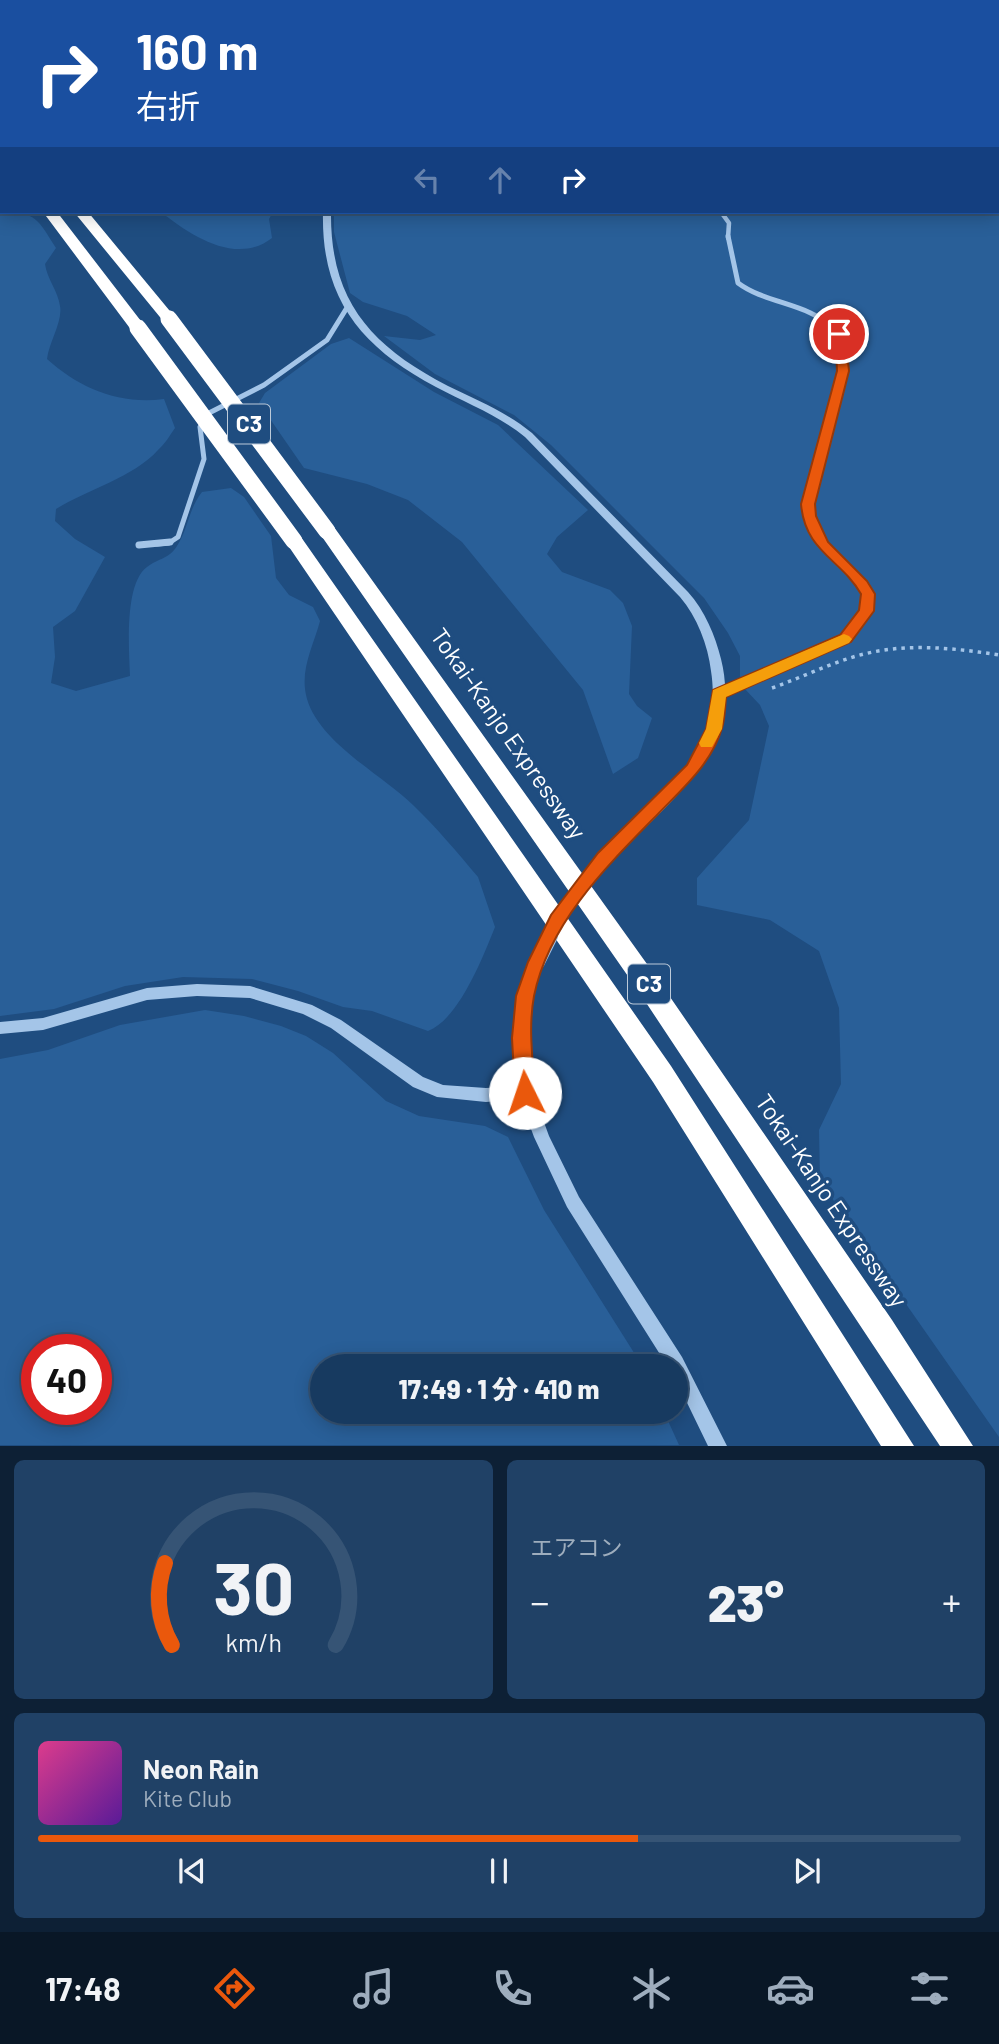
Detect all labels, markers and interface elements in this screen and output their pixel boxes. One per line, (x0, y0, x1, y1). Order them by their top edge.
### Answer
text: 160 m (136, 21, 258, 80)
icon: right (21, 28, 112, 119)
text: 右折 (136, 86, 200, 124)
icon: left (408, 161, 446, 199)
icon: ahead (481, 161, 519, 199)
icon: right (554, 161, 592, 199)
pin (809, 304, 869, 364)
icon: arrive (820, 315, 858, 353)
road number: C3 (228, 404, 270, 444)
street label: Tokai-Kanjo Expressway (425, 622, 593, 844)
road number: C3 (628, 965, 670, 1004)
position arrow (488, 1056, 562, 1130)
street label: Tokai-Kanjo Expressway (750, 1088, 914, 1312)
speed limit sign: 40 (21, 1334, 112, 1425)
text: 17:49 · 1 分 · 410 m (399, 1373, 599, 1404)
text: エアコン (531, 1533, 623, 1561)
text: 30 (213, 1543, 294, 1631)
text: 23° (707, 1570, 784, 1632)
text: − (531, 1578, 550, 1624)
text: + (942, 1578, 961, 1624)
text: km/h (225, 1627, 282, 1657)
text: Neon Rain (143, 1753, 259, 1784)
text: Kite Club (143, 1784, 232, 1812)
icon: previous (173, 1852, 211, 1890)
icon: pause (480, 1852, 518, 1890)
icon: next (788, 1852, 826, 1890)
icon: directions (210, 1964, 259, 2013)
icon: music (349, 1964, 398, 2013)
icon: phone (488, 1964, 537, 2013)
icon: climate (627, 1964, 676, 2013)
icon: car (766, 1964, 815, 2013)
icon: filters (905, 1964, 954, 2013)
text: 17:48 (45, 1969, 120, 2007)

